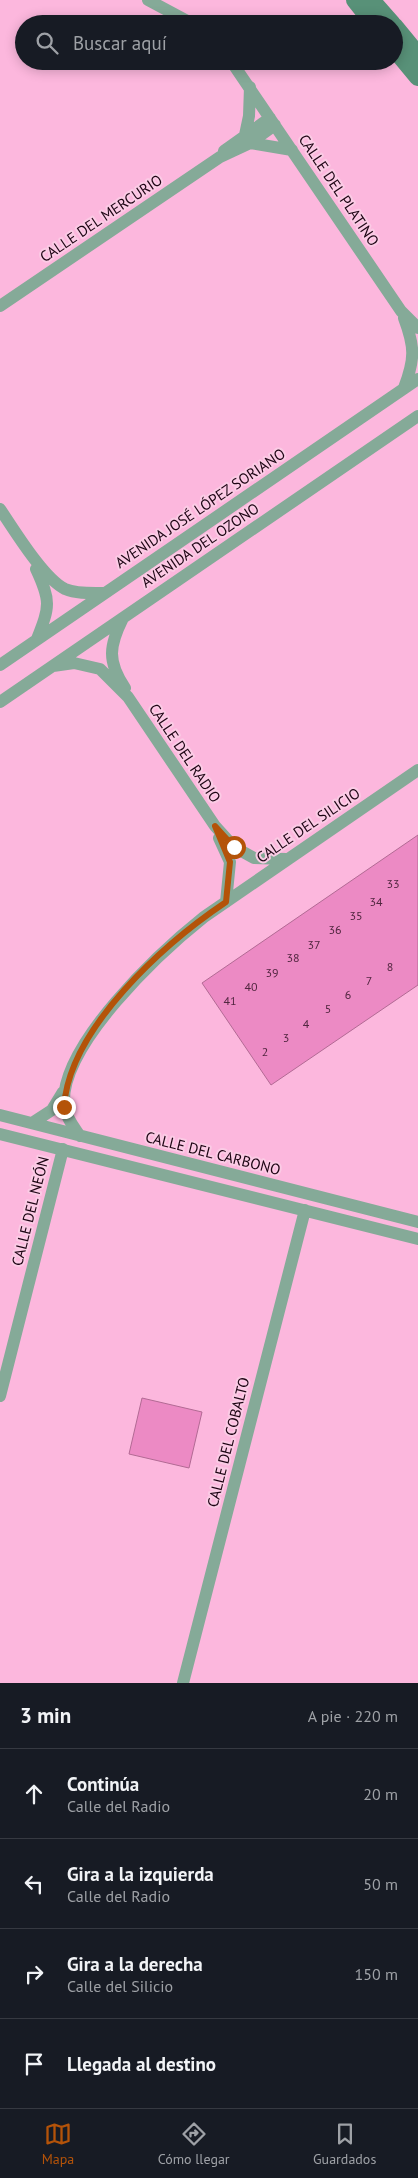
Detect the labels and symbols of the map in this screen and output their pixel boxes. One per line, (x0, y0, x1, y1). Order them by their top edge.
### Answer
street label: CALLE DEL PLATINO (295, 131, 383, 249)
street label: CALLE DEL MERCURIO (36, 170, 166, 266)
street label: AVENIDA JOSÉ LÓPEZ SORIANO (111, 444, 289, 572)
street label: AVENIDA DEL OZONO (137, 499, 263, 591)
street label: CALLE DEL RADIO (145, 700, 225, 806)
street label: CALLE DEL SILICIO (252, 783, 364, 867)
route start (223, 836, 246, 859)
house number: 33 (386, 876, 400, 891)
house number: 34 (369, 894, 383, 909)
house number: 35 (349, 908, 363, 923)
house number: 36 (328, 922, 342, 937)
house number: 37 (307, 937, 321, 952)
house number: 38 (286, 950, 300, 965)
house number: 8 (387, 959, 393, 974)
house number: 39 (265, 965, 279, 980)
house number: 7 (366, 973, 372, 988)
house number: 40 (244, 979, 258, 994)
house number: 6 (345, 987, 351, 1002)
house number: 41 (223, 993, 237, 1008)
house number: 5 (325, 1001, 331, 1016)
house number: 4 (303, 1016, 310, 1031)
house number: 3 (283, 1030, 289, 1045)
house number: 2 (262, 1044, 268, 1059)
route end (53, 1096, 76, 1119)
street label: CALLE DEL CARBONO (143, 1127, 283, 1179)
street label: CALLE DEL NEÓN (7, 1154, 53, 1268)
street label: CALLE DEL COBALTO (203, 1375, 253, 1509)

